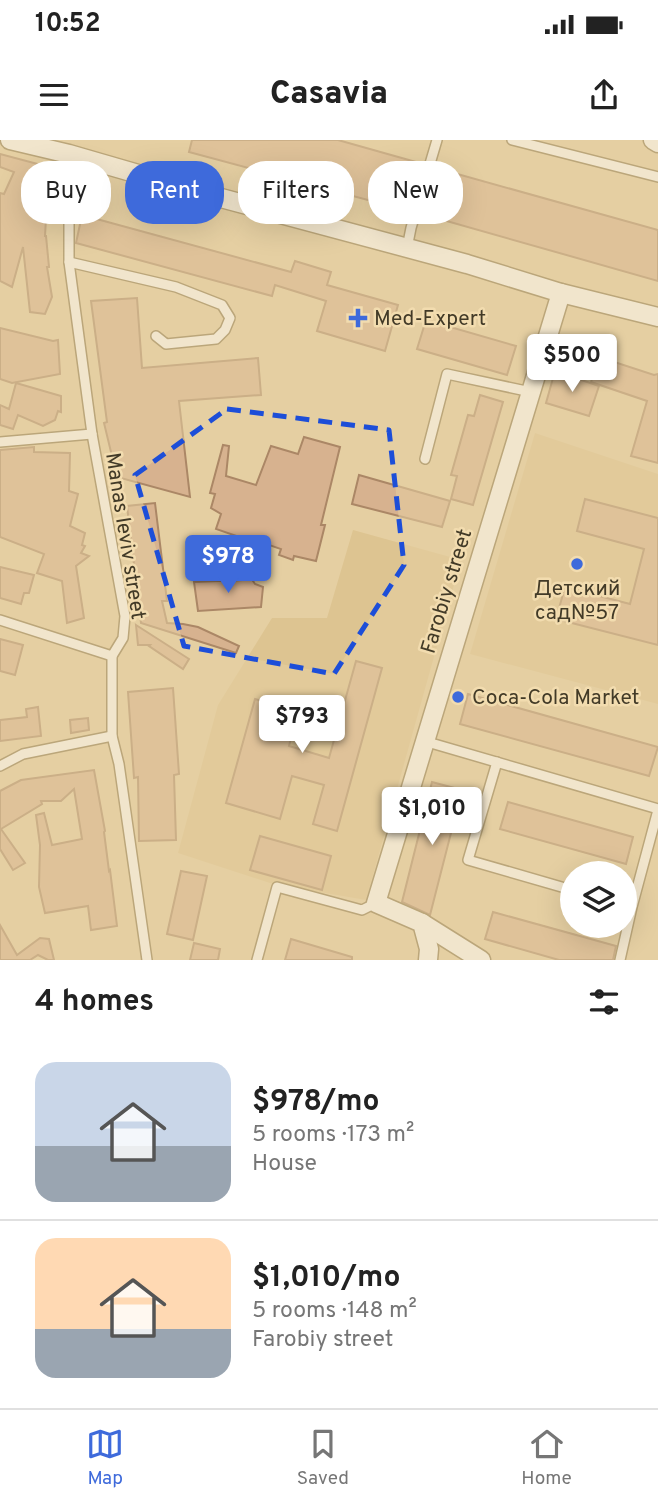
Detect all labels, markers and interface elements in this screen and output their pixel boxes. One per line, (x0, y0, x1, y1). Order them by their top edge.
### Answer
text: 10:52 (35, 8, 101, 41)
text: Casavia (270, 75, 388, 115)
icon: menu (35, 76, 73, 114)
icon: share (585, 76, 623, 114)
chip: Buy (21, 161, 111, 224)
chip: Rent (125, 161, 224, 224)
chip: Filters (238, 161, 354, 224)
chip: New (368, 161, 463, 224)
place label: Med-Expert (374, 306, 486, 333)
marker: Med-Expert (348, 308, 368, 328)
pin: $500 (531, 334, 613, 394)
text: $500 (543, 342, 601, 371)
street label: Manas leviv street (98, 451, 151, 622)
street label: Farobiy street (416, 526, 479, 657)
pin: $978 (187, 536, 269, 595)
text: $978 (201, 543, 255, 572)
marker: Детский сад№57 (569, 556, 585, 572)
place label: Детский сад№57 (534, 576, 620, 627)
place label: Coca-Cola Market (472, 685, 640, 712)
marker: Coca-Cola Market (450, 689, 466, 705)
pin: $793 (261, 696, 343, 755)
text: $793 (275, 703, 329, 732)
pin: $1,010 (375, 788, 489, 847)
text: $1,010 (398, 795, 466, 824)
map controls (560, 861, 637, 938)
button: layers (560, 861, 637, 938)
icon: filters (585, 983, 623, 1021)
text: 4 homes (35, 984, 154, 1021)
text: $978/mo (252, 1084, 380, 1121)
icon: home (91, 1090, 175, 1174)
text: 5 rooms · 173 m² (252, 1121, 414, 1150)
text: House (252, 1150, 317, 1179)
text: $1,010/mo (252, 1260, 400, 1297)
icon: home (91, 1266, 175, 1350)
text: 5 rooms · 148 m² (252, 1297, 417, 1326)
text: Farobiy street (252, 1326, 393, 1355)
tab: Map (86, 1425, 124, 1491)
tab: Saved (297, 1425, 349, 1491)
tab: Home (521, 1425, 572, 1491)

